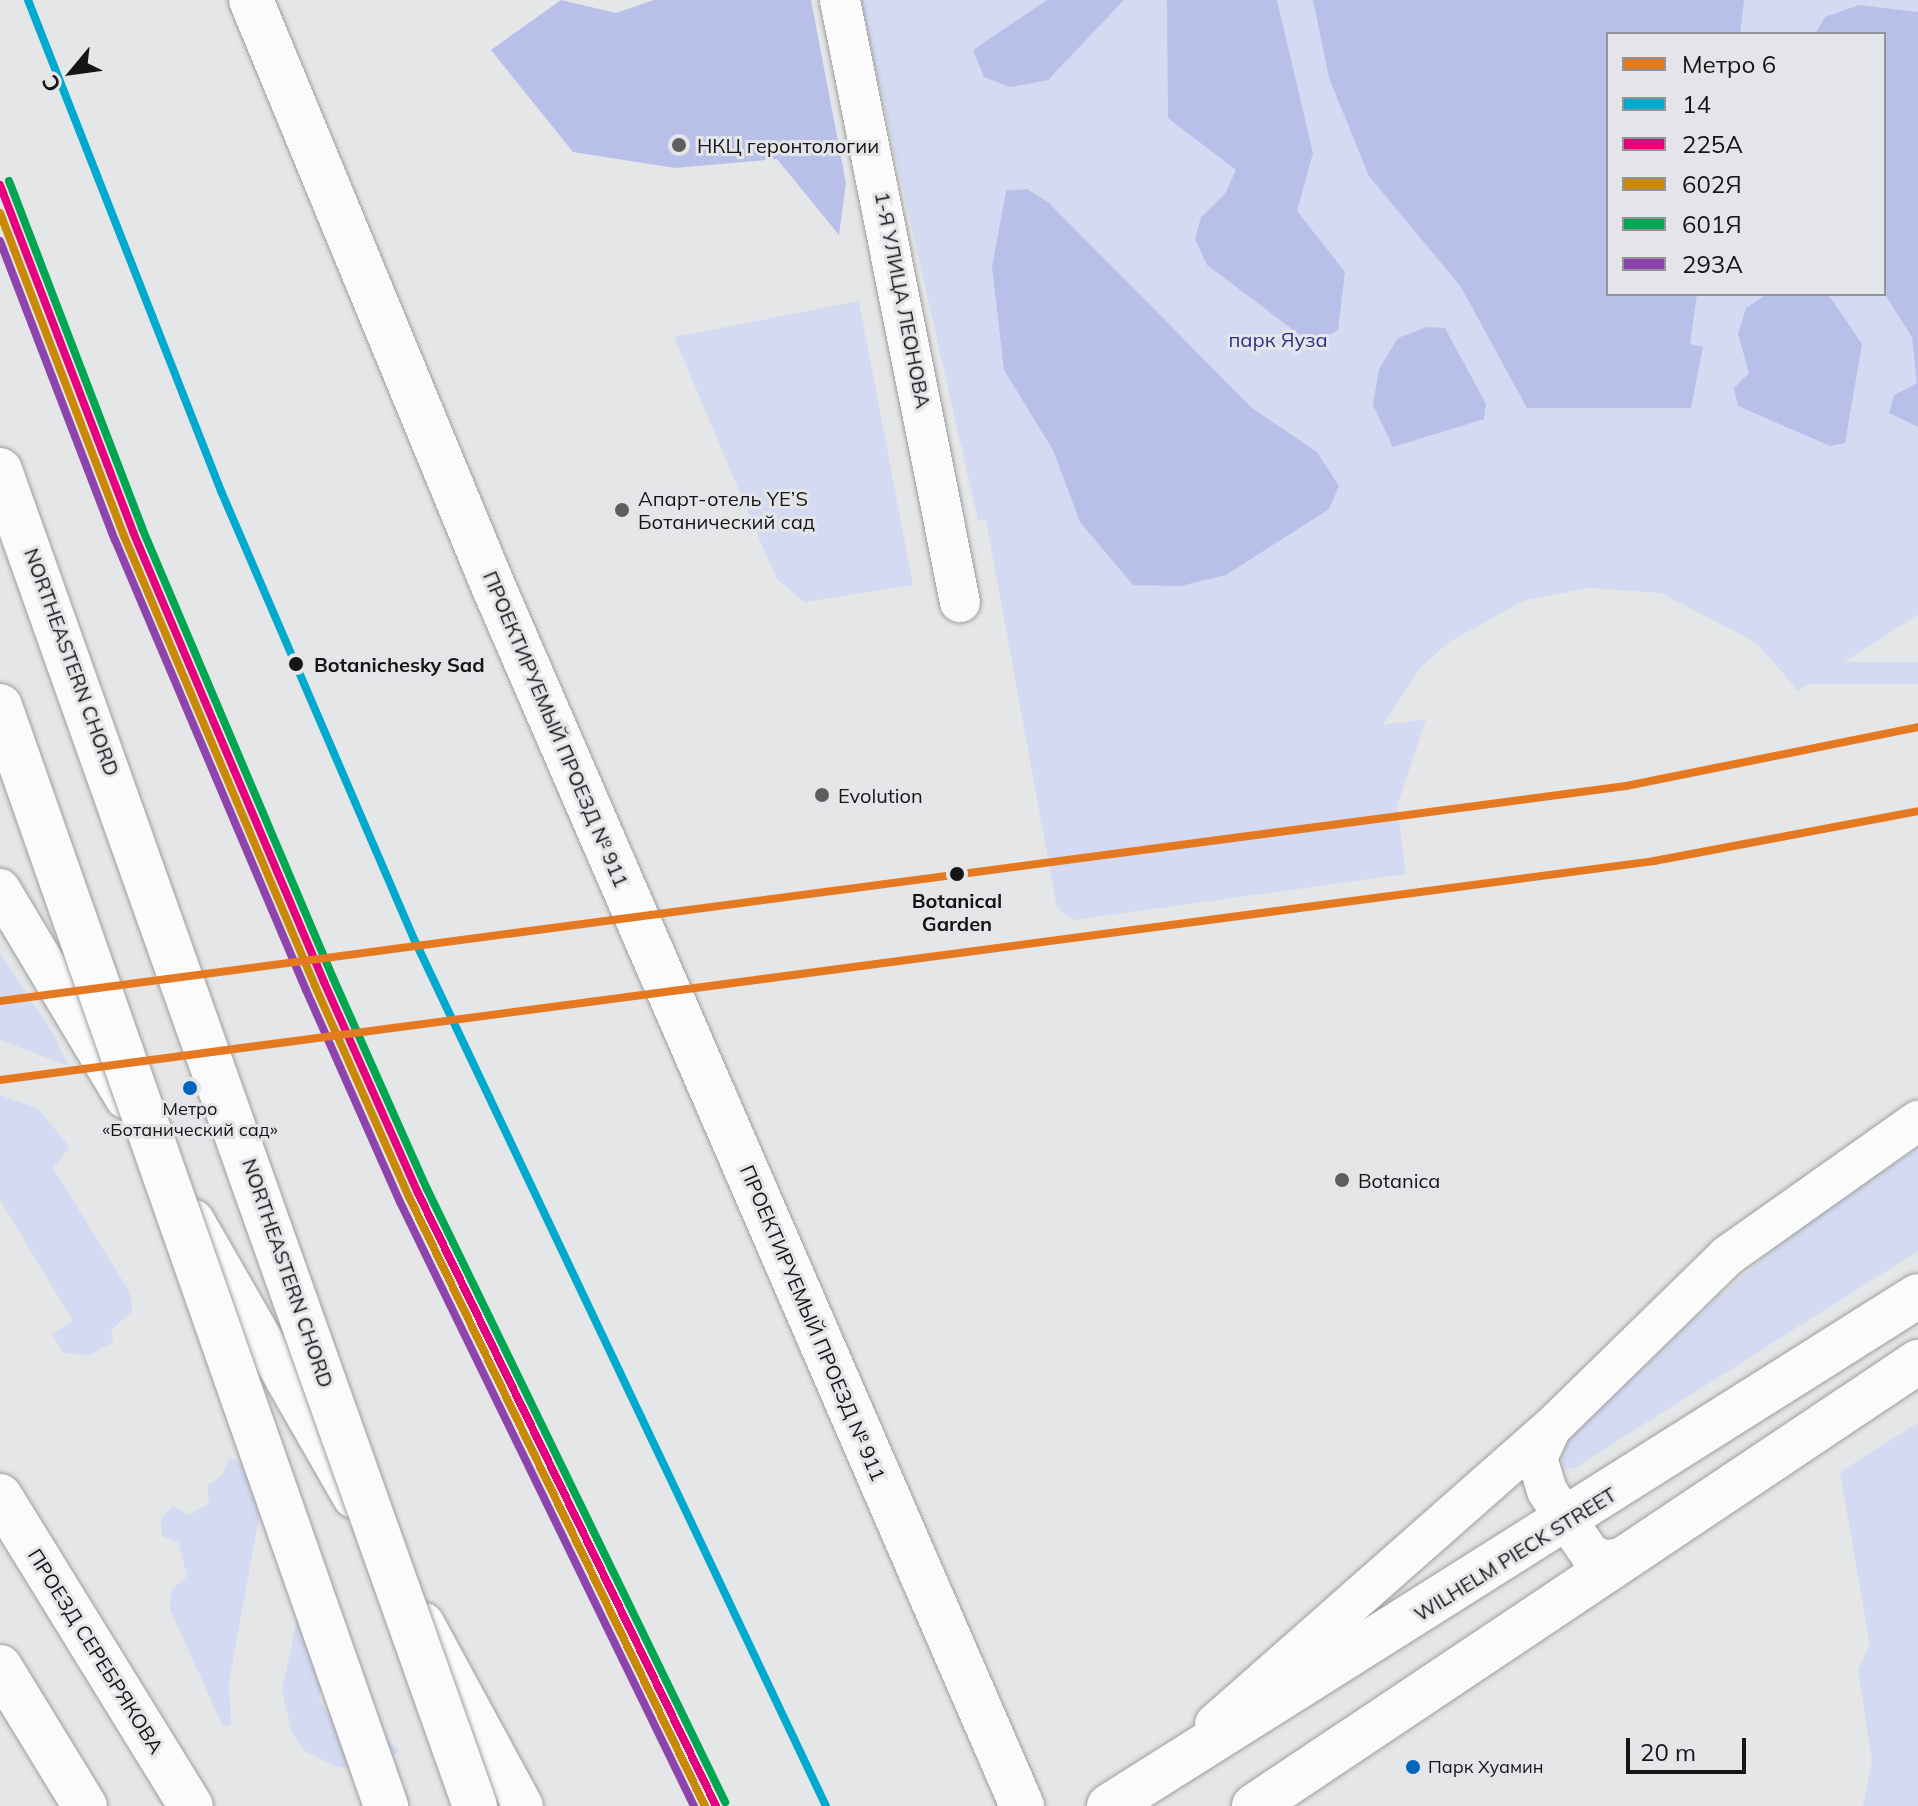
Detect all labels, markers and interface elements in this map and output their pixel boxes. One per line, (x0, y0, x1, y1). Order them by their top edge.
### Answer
north arrow (32, 32, 112, 112)
legend (1606, 32, 1886, 296)
text: Метро 6 (1682, 49, 1776, 79)
text: С (35, 70, 67, 97)
text: 14 (1682, 89, 1711, 119)
text: 225А (1682, 129, 1743, 159)
place label: НКЦ геронтологии (697, 133, 879, 157)
marker: НКЦ геронтологии (668, 134, 690, 156)
text: 602Я (1682, 169, 1742, 199)
street label: 1-Я УЛИЦА ЛЕОНОВА (870, 190, 936, 410)
text: 601Я (1682, 209, 1742, 239)
text: 293А (1682, 249, 1743, 279)
park label: парк Яуза (1228, 327, 1328, 351)
place label: Апарт-отель YE’S Ботанический сад (638, 486, 815, 533)
marker: Апарт-отель YE’S Ботанический сад (613, 501, 631, 519)
street label: NORTHEASTERN CHORD (20, 545, 124, 779)
street label: ПРОЕКТИРУЕМЫЙ ПРОЕЗД № 911 (478, 567, 634, 891)
place label: Botanichesky Sad (314, 652, 485, 676)
marker: Botanichesky Sad (285, 653, 307, 675)
place label: Evolution (838, 783, 923, 807)
marker: Evolution (813, 786, 831, 804)
marker: Botanical Garden (946, 863, 968, 885)
place label: Botanical Garden (912, 888, 1002, 935)
marker: Метро «Ботанический сад» (182, 1080, 198, 1096)
place label: Метро «Ботанический сад» (102, 1099, 278, 1142)
street label: NORTHEASTERN CHORD (238, 1155, 338, 1391)
street label: ПРОЕКТИРУЕМЫЙ ПРОЕЗД № 911 (735, 1161, 891, 1485)
place label: Botanica (1358, 1168, 1440, 1192)
marker: Botanica (1333, 1171, 1351, 1189)
street label: WILHELM PIECK STREET (1410, 1482, 1620, 1626)
street label: ПРОЕЗД СЕРЕБРЯКОВА (23, 1544, 169, 1758)
scale bar (1630, 1722, 1750, 1772)
text: 20 m (1640, 1737, 1696, 1767)
place label: Парк Хуамин (1428, 1756, 1544, 1778)
marker: Парк Хуамин (1405, 1759, 1421, 1775)

